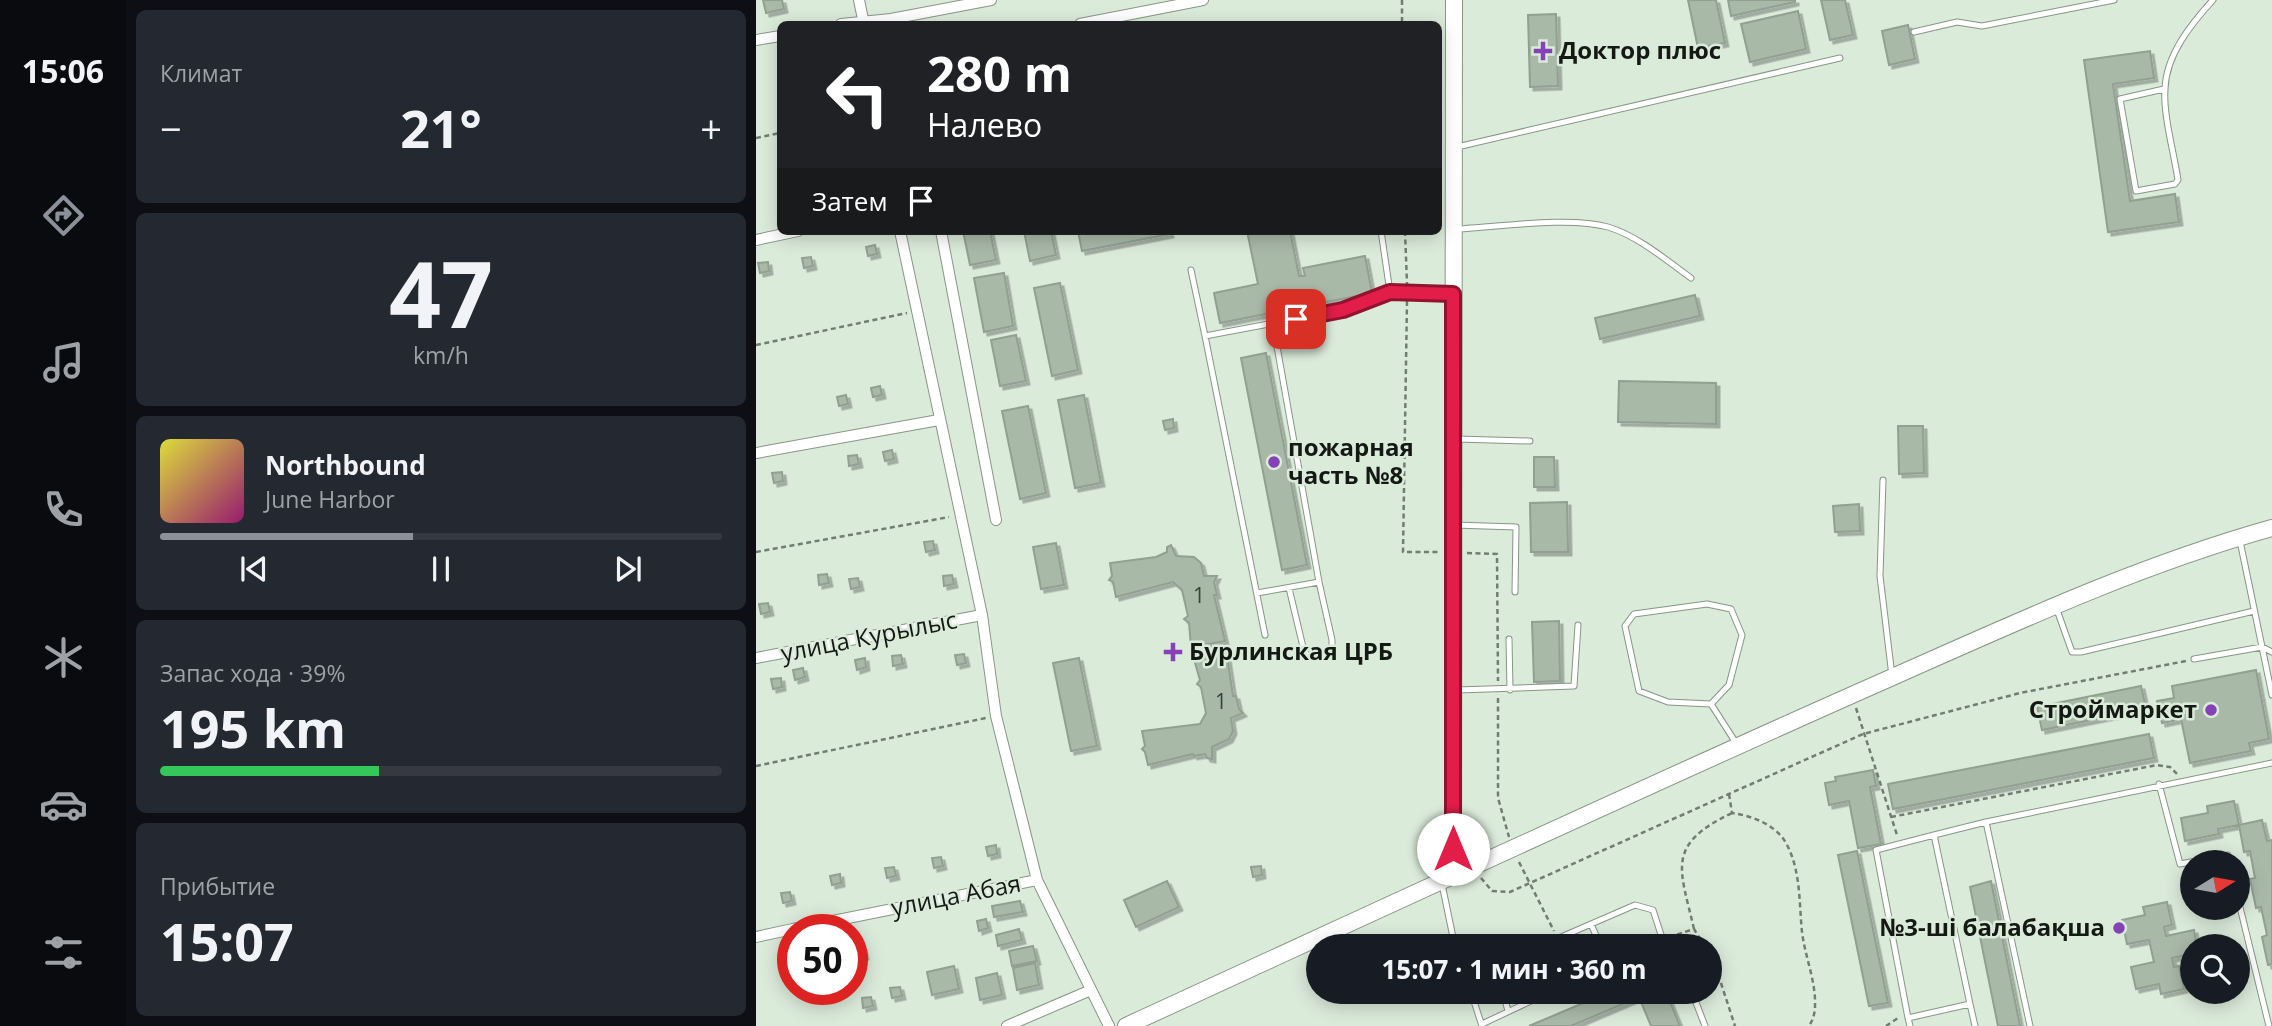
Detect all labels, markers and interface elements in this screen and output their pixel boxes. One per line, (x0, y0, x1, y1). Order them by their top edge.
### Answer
place label: Доктор плюс (1559, 33, 1721, 66)
text: 280 m (927, 40, 1072, 106)
marker: Доктор плюс (1533, 41, 1553, 61)
text: 15:06 (22, 49, 104, 92)
icon: left (812, 49, 903, 140)
text: Климат (160, 57, 242, 89)
text: 21° (400, 92, 482, 163)
text: − (160, 102, 182, 154)
text: + (700, 102, 722, 154)
text: Налево (927, 103, 1042, 146)
icon: arrive (902, 182, 940, 220)
text: Затем (812, 183, 888, 219)
icon: directions (39, 191, 88, 240)
text: 47 (389, 231, 493, 355)
pin (1266, 289, 1326, 349)
icon: arrive (1277, 300, 1315, 338)
icon: music (39, 338, 88, 387)
text: km/h (413, 339, 469, 371)
place label: пожарная часть №8 (1288, 430, 1414, 491)
text: Northbound (265, 447, 426, 483)
marker: пожарная часть №8 (1266, 454, 1282, 470)
text: June Harbor (265, 483, 395, 515)
icon: phone (39, 485, 88, 534)
icon: previous (235, 550, 273, 588)
icon: pause (422, 550, 460, 588)
icon: next (609, 550, 647, 588)
house number: 1 (1193, 581, 1205, 609)
street label: улица Курылыс (778, 602, 960, 669)
icon: climate (39, 633, 88, 682)
place label: Бурлинская ЦРБ (1189, 634, 1393, 667)
marker: Бурлинская ЦРБ (1163, 642, 1183, 662)
text: Запас хода · 39% (160, 657, 345, 689)
house number: 1 (1215, 687, 1227, 715)
text: 195 km (160, 692, 346, 763)
place label: Строймаркет (2029, 692, 2197, 725)
marker: Строймаркет (2203, 702, 2219, 718)
icon: car (39, 780, 88, 829)
position arrow (1416, 812, 1490, 886)
north arrow (2180, 850, 2250, 920)
map controls (2180, 850, 2250, 1004)
street label: улица Абая (888, 866, 1023, 923)
text: Прибытие (160, 870, 275, 902)
text: 15:07 (160, 905, 294, 976)
place label: №3-ші балабақша (1880, 910, 2105, 943)
speed limit sign: 50 (777, 914, 868, 1005)
marker: №3-ші балабақша (2111, 920, 2127, 936)
icon: filters (39, 928, 88, 977)
button: search (2180, 934, 2250, 1004)
text: 15:07 · 1 мин · 360 m (1381, 951, 1647, 987)

